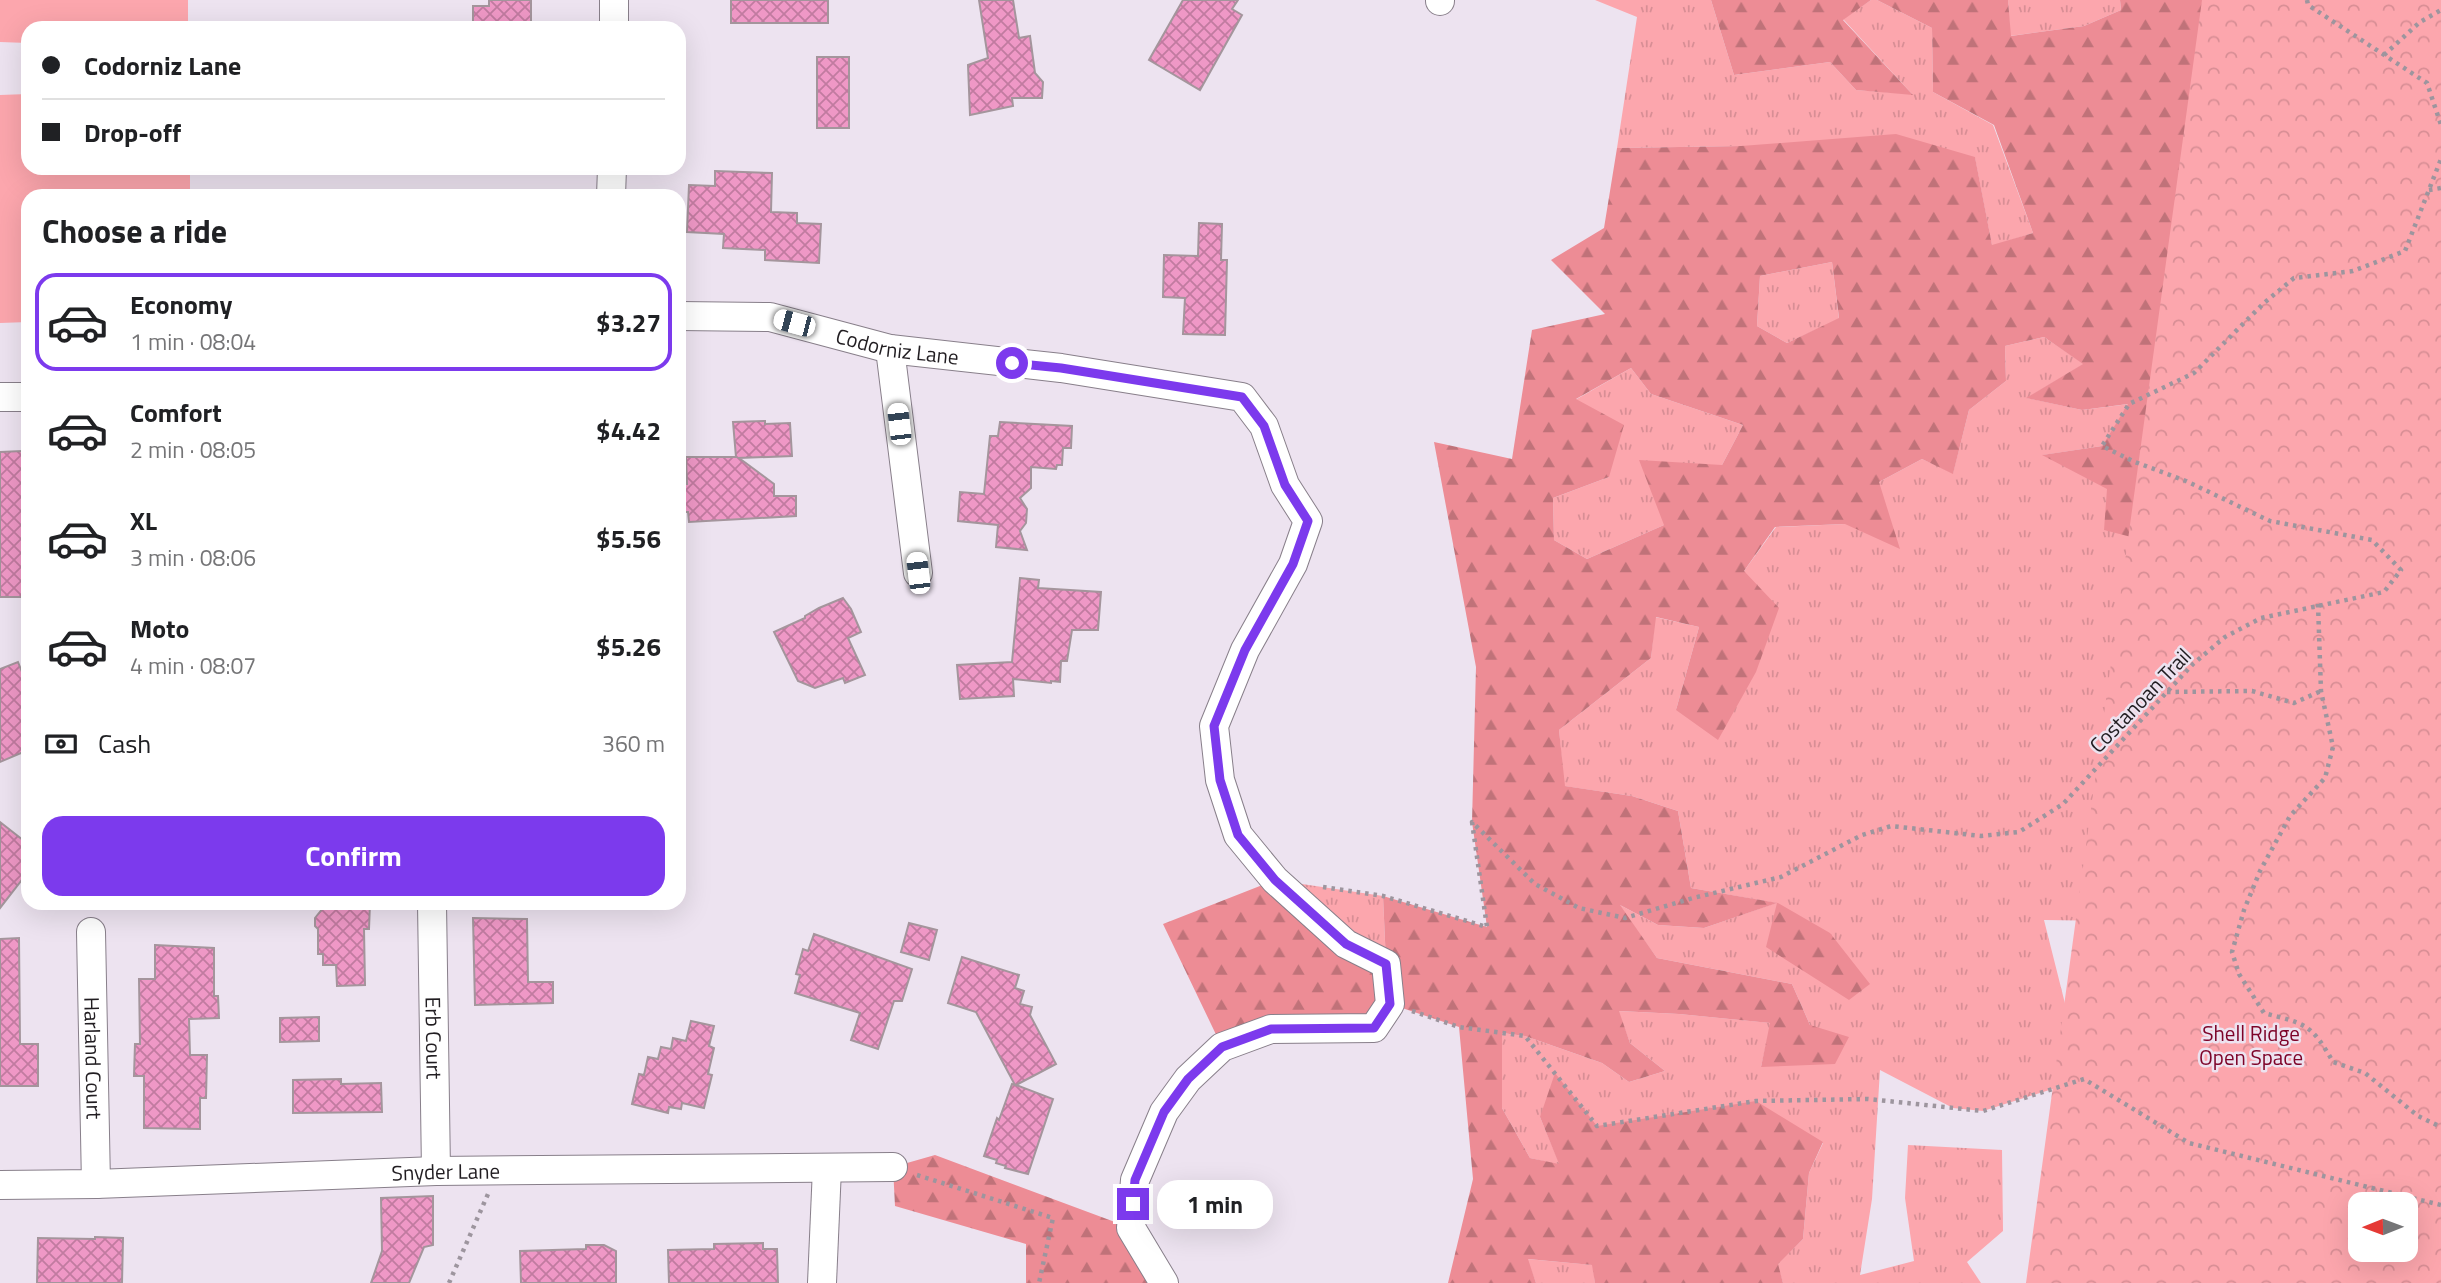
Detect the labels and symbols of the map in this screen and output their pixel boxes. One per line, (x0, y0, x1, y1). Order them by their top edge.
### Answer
car (771, 307, 818, 339)
street label: Codorniz Lane (832, 319, 960, 373)
route start (996, 347, 1028, 379)
car (887, 402, 912, 446)
car (906, 551, 931, 595)
street label: Costanoan Trail (2082, 640, 2198, 760)
street label: Harland Court (76, 996, 111, 1120)
street label: Erb Court (417, 996, 451, 1080)
park label: Shell Ridge Open Space (2199, 1017, 2303, 1073)
street label: Snyder Lane (391, 1154, 500, 1189)
callout: 1 min (1158, 1180, 1273, 1228)
route end (1117, 1188, 1149, 1220)
north arrow (2348, 1192, 2418, 1262)

